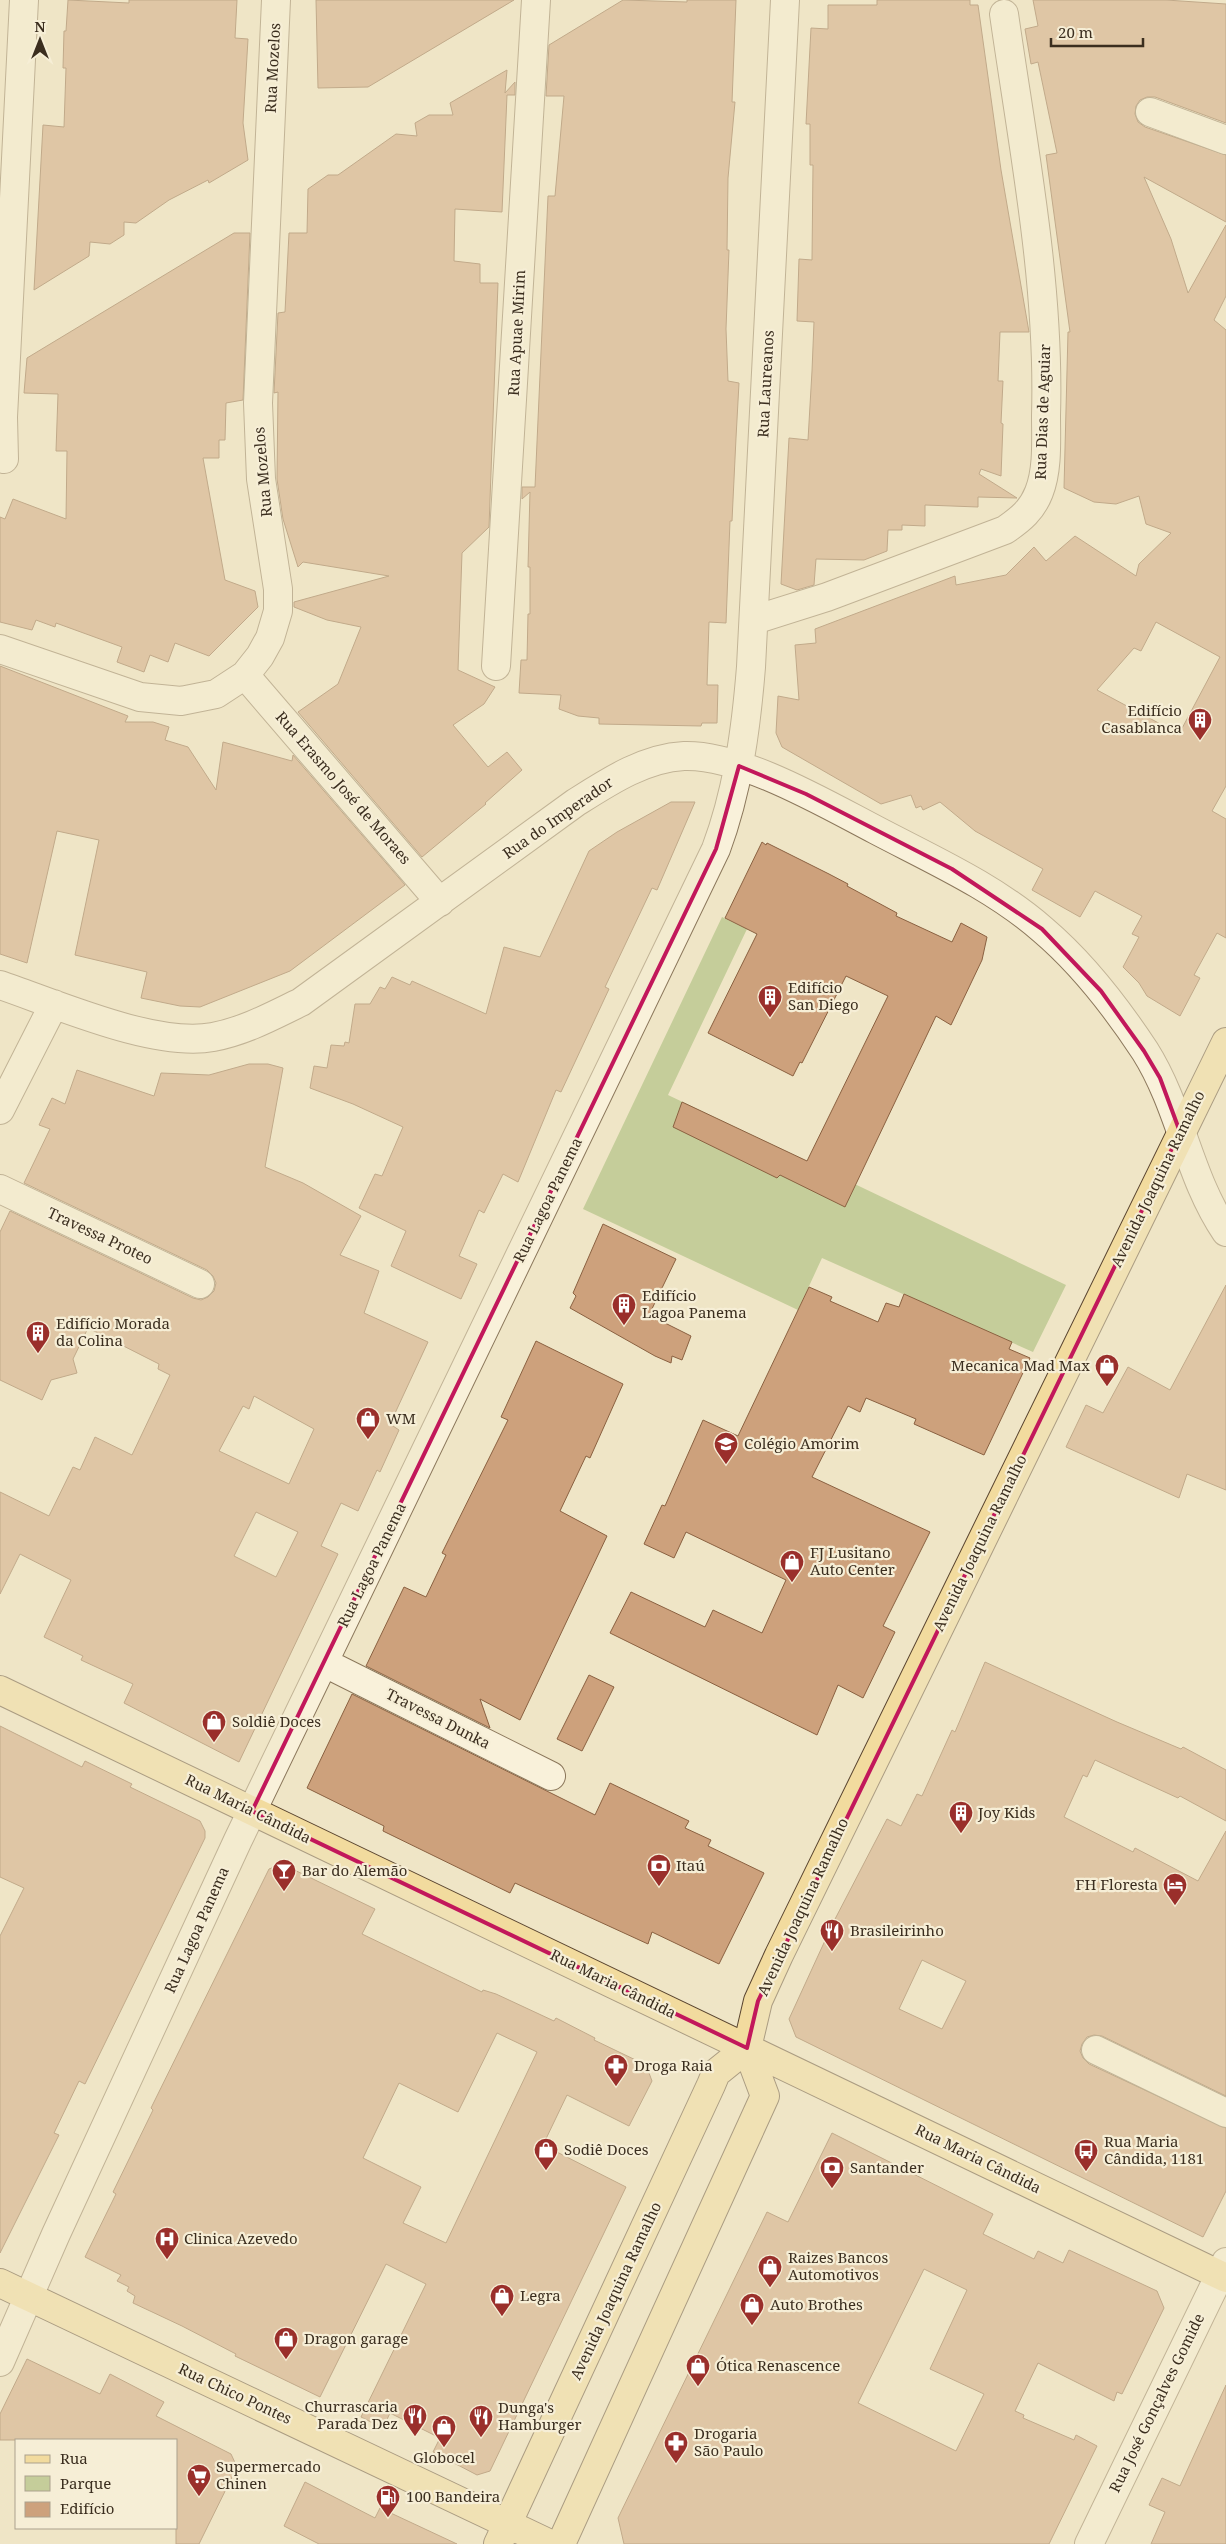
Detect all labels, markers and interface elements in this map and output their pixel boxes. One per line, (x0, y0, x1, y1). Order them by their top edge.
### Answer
north arrow (15, 15, 65, 65)
scale bar (1051, 15, 1144, 47)
text: N (34, 17, 46, 36)
street label: Rua Mozelos (260, 22, 284, 114)
text: 20 m (1058, 22, 1093, 42)
street label: Rua Apuae Mirim (503, 269, 529, 397)
street label: Rua Laureanos (752, 329, 778, 438)
street label: Rua Dias de Aguiar (1030, 344, 1054, 480)
street label: Rua Mozelos (248, 426, 276, 518)
place label: Edifício Casablanca (1101, 700, 1182, 737)
street label: Rua Erasmo José de Moraes (272, 707, 416, 868)
building icon: Edifício Casablanca (1187, 707, 1213, 741)
street label: Rua do Imperador (498, 772, 617, 863)
place label: Edifício San Diego (788, 977, 859, 1014)
building icon: Edifício San Diego (757, 984, 783, 1018)
street label: Avenida Joaquina Ramalho (1106, 1087, 1209, 1270)
street label: Rua Lagoa Panema (508, 1134, 586, 1265)
street label: Travessa Proteo (45, 1202, 156, 1268)
place label: Edifício Lagoa Panema (642, 1285, 747, 1322)
building icon: Edifício Lagoa Panema (611, 1292, 637, 1326)
place label: Edifício Morada da Colina (56, 1313, 170, 1350)
building icon: Edifício Morada da Colina (25, 1320, 51, 1354)
shop icon: Mecanica Mad Max (1094, 1353, 1120, 1387)
place label: Mecanica Mad Max (951, 1355, 1090, 1375)
shop icon: WM (355, 1406, 381, 1440)
place label: WM (386, 1408, 416, 1428)
school or university icon: Colégio Amorim (713, 1431, 739, 1465)
place label: Colégio Amorim (744, 1433, 859, 1453)
street label: Avenida Joaquina Ramalho (928, 1451, 1031, 1634)
street label: Rua Lagoa Panema (332, 1499, 410, 1630)
place label: FJ Lusitano Auto Center (810, 1542, 895, 1579)
shop icon: FJ Lusitano Auto Center (779, 1549, 805, 1583)
street label: Travessa Dunka (383, 1683, 494, 1753)
shop icon: Soldiê Doces (201, 1709, 227, 1743)
place label: Soldiê Doces (232, 1711, 321, 1731)
street label: Rua Maria Cândida (182, 1769, 315, 1847)
building icon: Joy Kids (948, 1800, 974, 1834)
place label: Joy Kids (977, 1802, 1036, 1822)
street label: Avenida Joaquina Ramalho (752, 1814, 852, 1999)
bank icon: Itaú (646, 1853, 672, 1887)
place label: Itaú (676, 1855, 705, 1875)
bar icon: Bar do Alemão (271, 1858, 297, 1892)
place label: Bar do Alemão (302, 1860, 408, 1880)
street label: Rua Lagoa Panema (159, 1863, 233, 1996)
hotel icon: FH Floresta (1162, 1872, 1188, 1906)
place label: FH Floresta (1076, 1874, 1158, 1894)
restaurant icon: Brasileirinho (819, 1918, 845, 1952)
place label: Brasileirinho (850, 1920, 944, 1940)
street label: Rua Maria Cândida (547, 1944, 680, 2022)
pharmacy icon: Droga Raia (603, 2053, 629, 2087)
place label: Droga Raia (634, 2055, 713, 2075)
street label: Rua Maria Cândida (912, 2119, 1045, 2197)
place label: Rua Maria Cândida, 1181 (1104, 2131, 1204, 2168)
shop icon: Sodiê Doces (533, 2137, 559, 2171)
bus stop icon: Rua Maria Cândida, 1181 (1073, 2138, 1099, 2172)
place label: Sodiê Doces (564, 2139, 649, 2159)
bank icon: Santander (819, 2155, 845, 2189)
place label: Santander (850, 2157, 924, 2177)
street label: Avenida Joaquina Ramalho (565, 2198, 665, 2383)
hospital icon: Clinica Azevedo (154, 2226, 180, 2260)
place label: Clinica Azevedo (184, 2228, 298, 2248)
place label: Raizes Bancos Automotivos (788, 2247, 888, 2284)
shop icon: Raizes Bancos Automotivos (757, 2254, 783, 2288)
shop icon: Legra (489, 2283, 515, 2317)
place label: Legra (520, 2285, 561, 2305)
shop icon: Auto Brothes (739, 2292, 765, 2326)
place label: Auto Brothes (770, 2294, 863, 2314)
street label: Rua José Gonçalves Gomide (1104, 2310, 1208, 2495)
shop icon: Dragon garage (273, 2326, 299, 2360)
place label: Dragon garage (304, 2328, 408, 2348)
shop icon: Ótica Renascence (685, 2353, 711, 2387)
place label: Ótica Renascence (716, 2355, 840, 2375)
street label: Rua Chico Pontes (176, 2358, 295, 2428)
place label: Churrascaria Parada Dez (305, 2396, 398, 2433)
place label: Dunga's Hamburger (498, 2397, 581, 2434)
restaurant icon: Churrascaria Parada Dez (402, 2403, 428, 2437)
restaurant icon: Dunga's Hamburger (468, 2404, 494, 2438)
shop icon: Globocel (431, 2414, 457, 2448)
place label: Drogaria São Paulo (694, 2423, 764, 2460)
pharmacy icon: Drogaria São Paulo (663, 2430, 689, 2464)
legend (15, 2439, 178, 2529)
place label: Globocel (413, 2447, 475, 2467)
text: Rua (60, 2448, 88, 2468)
place label: Supermercado Chinen (216, 2456, 321, 2493)
supermarket icon: Supermercado Chinen (186, 2463, 212, 2497)
text: Parque (60, 2473, 111, 2493)
fuel station icon: 100 Bandeira (375, 2484, 401, 2518)
place label: 100 Bandeira (406, 2486, 500, 2506)
text: Edifício (60, 2498, 115, 2518)

